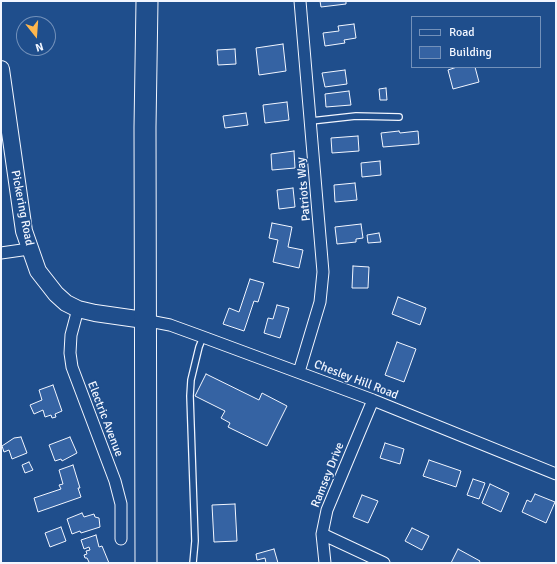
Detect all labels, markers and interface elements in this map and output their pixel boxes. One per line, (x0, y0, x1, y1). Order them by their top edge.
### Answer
north arrow (16, 16, 56, 56)
legend (411, 16, 541, 68)
text: Road (449, 25, 475, 40)
text: N (34, 40, 45, 54)
text: Building (449, 45, 492, 60)
street label: Patriots Way (294, 156, 314, 222)
street label: Pickering Road (8, 169, 36, 247)
street label: Chesley Hill Road (312, 357, 400, 403)
street label: Electric Avenue (84, 379, 126, 459)
street label: Ramsey Drive (308, 440, 348, 510)

